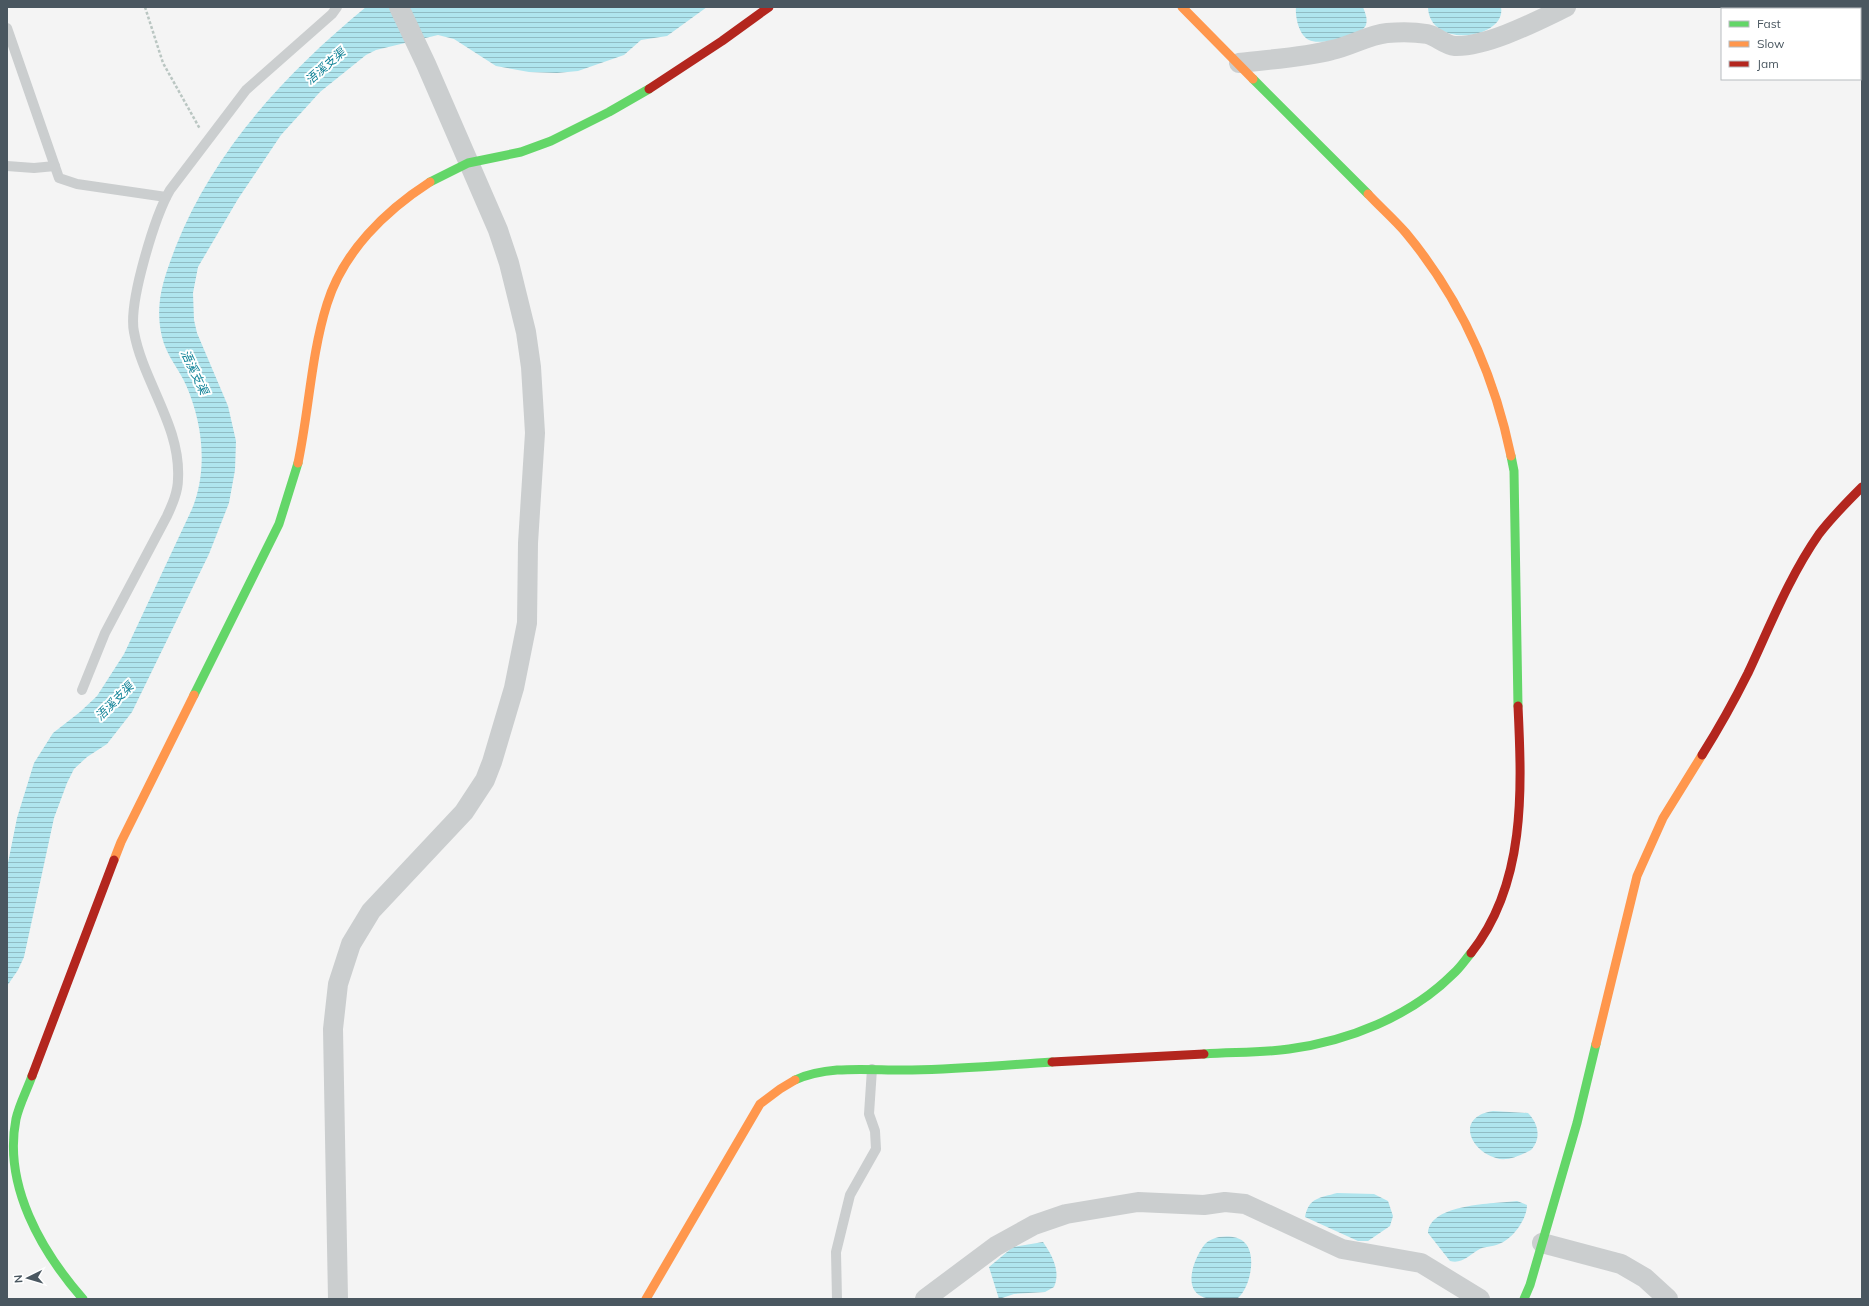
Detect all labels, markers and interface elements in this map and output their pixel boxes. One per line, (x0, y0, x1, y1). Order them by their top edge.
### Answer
legend (1721, 8, 1861, 80)
text: Fast (1757, 16, 1781, 31)
text: Slow (1757, 36, 1785, 51)
water label: 浯溪支渠 (302, 43, 350, 87)
text: Jam (1757, 56, 1779, 71)
water label: 浯溪支渠 (178, 347, 213, 399)
water label: 浯溪支渠 (92, 677, 138, 723)
north arrow (8, 1258, 48, 1298)
text: N (11, 1274, 25, 1284)

